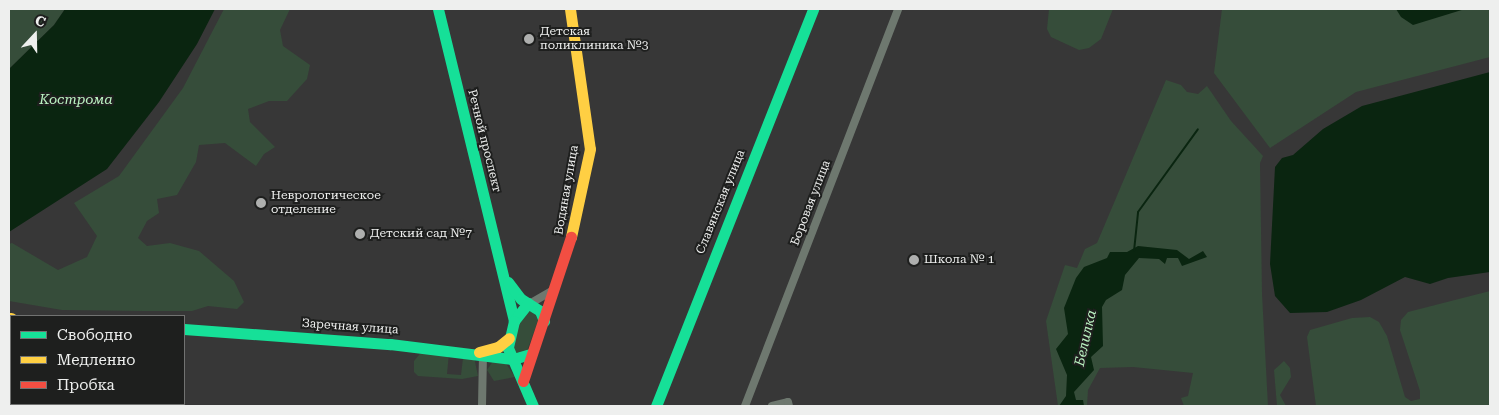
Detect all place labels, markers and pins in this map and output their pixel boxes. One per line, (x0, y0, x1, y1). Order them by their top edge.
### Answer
place label: Детская поликлиника №3 (540, 25, 648, 53)
marker: Детская поликлиника №3 (522, 32, 536, 46)
place label: Неврологическое отделение (271, 189, 381, 217)
marker: Неврологическое отделение (255, 197, 267, 209)
place label: Детский сад №7 (370, 227, 472, 241)
marker: Детский сад №7 (354, 228, 366, 240)
place label: Школа № 1 (924, 253, 994, 267)
marker: Школа № 1 (908, 254, 920, 266)

